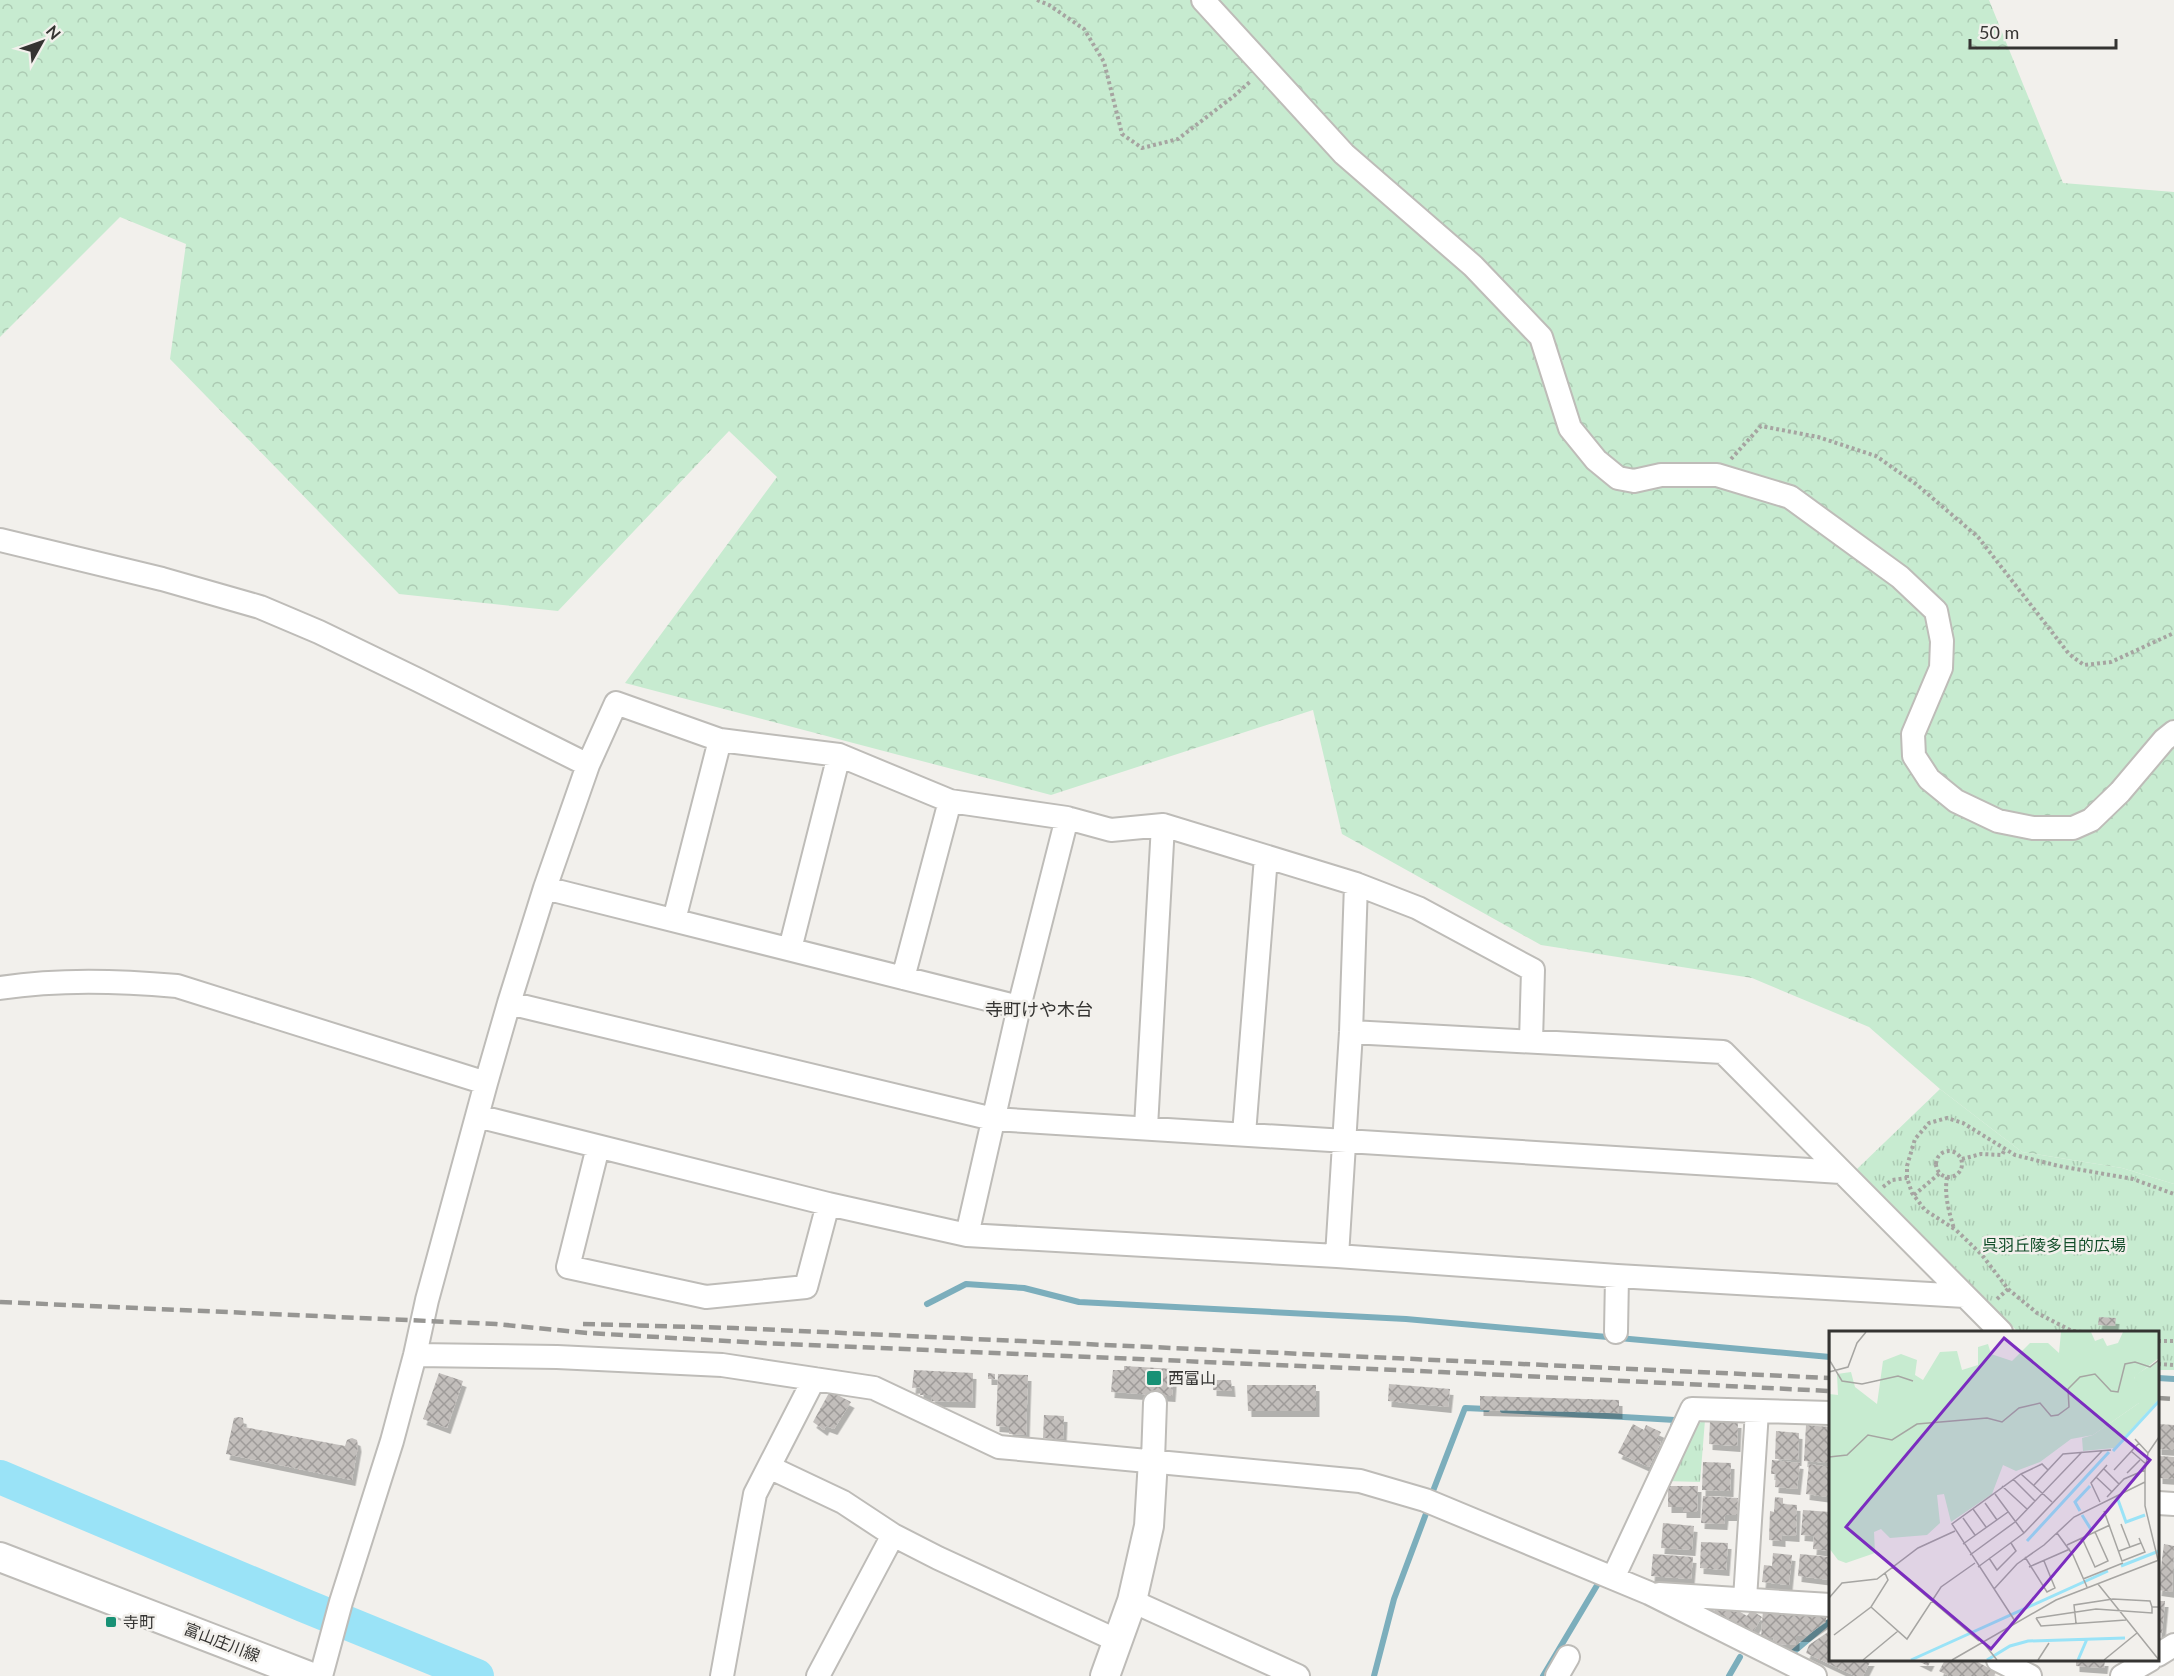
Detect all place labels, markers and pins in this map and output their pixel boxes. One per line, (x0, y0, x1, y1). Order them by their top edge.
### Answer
place label: 西富山 (1168, 1368, 1216, 1387)
marker: 西富山 (1145, 1369, 1163, 1387)
place label: 寺町 (123, 1612, 155, 1631)
marker: 寺町 (104, 1615, 118, 1629)

